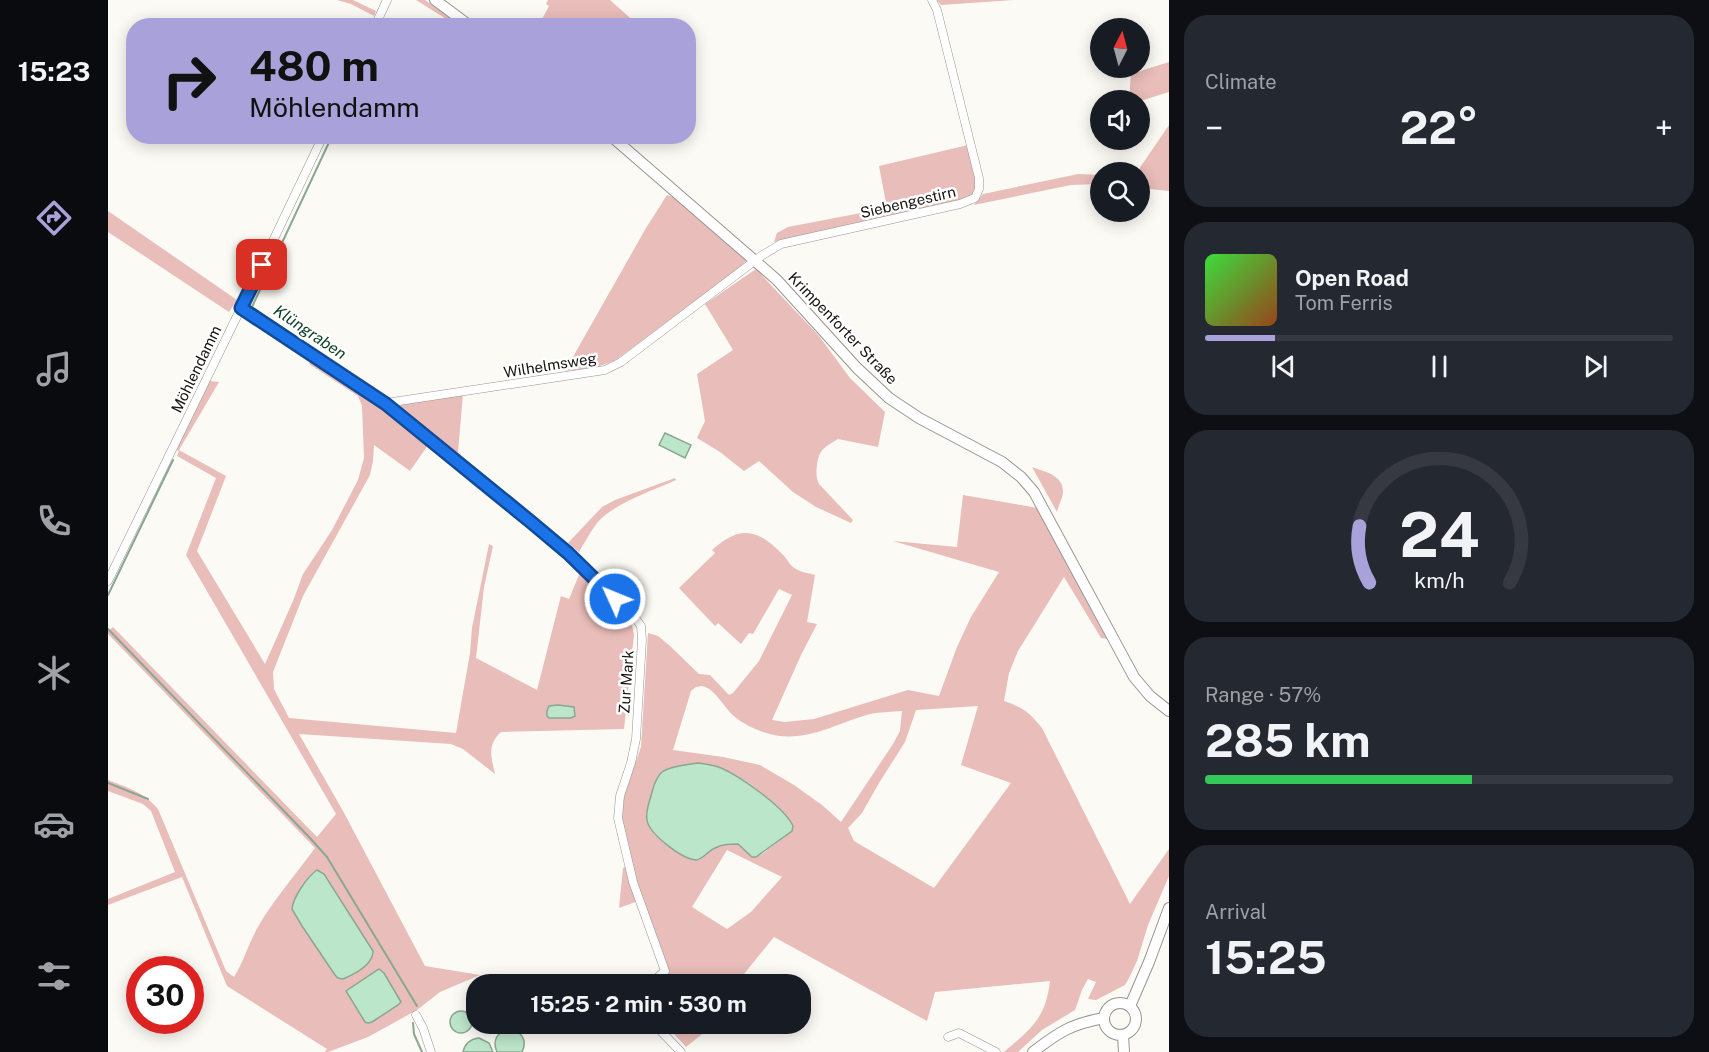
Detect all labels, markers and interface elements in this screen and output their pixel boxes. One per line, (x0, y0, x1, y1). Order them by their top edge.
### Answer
north arrow (1090, 18, 1150, 78)
map controls (1090, 18, 1150, 222)
text: 480 m (249, 41, 379, 90)
icon: right (150, 42, 228, 120)
text: 15:23 (18, 55, 90, 87)
text: Climate (1205, 70, 1277, 94)
button: sound (1090, 90, 1150, 150)
text: Möhlendamm (249, 91, 420, 123)
text: 22° (1400, 101, 1478, 154)
text: − (1205, 109, 1223, 147)
text: + (1655, 109, 1673, 147)
button: search (1090, 162, 1150, 222)
street label: Siebengestirn (859, 183, 957, 221)
icon: directions (33, 197, 75, 239)
pin (236, 239, 287, 290)
icon: arrive (245, 248, 278, 281)
text: Open Road (1295, 265, 1409, 291)
street label: Krimpenforter Straße (785, 268, 901, 388)
text: Tom Ferris (1295, 291, 1393, 315)
water label: Klüngraben (270, 301, 350, 363)
street label: Möhlendamm (168, 323, 224, 415)
icon: music (33, 348, 75, 390)
street label: Wilhelmsweg (502, 349, 598, 381)
icon: previous (1267, 350, 1300, 383)
icon: pause (1423, 350, 1456, 383)
icon: next (1579, 350, 1612, 383)
text: 24 (1399, 498, 1479, 571)
icon: phone (33, 500, 75, 542)
position arrow (583, 567, 647, 631)
text: km/h (1414, 568, 1464, 593)
street label: Zur Mark (615, 650, 637, 714)
icon: climate (33, 652, 75, 694)
text: Range · 57% (1205, 683, 1321, 707)
text: 285 km (1205, 714, 1371, 767)
icon: car (33, 803, 75, 845)
text: Arrival (1205, 900, 1267, 924)
text: 15:25 (1205, 931, 1327, 984)
icon: filters (33, 955, 75, 997)
speed limit sign: 30 (126, 956, 204, 1034)
text: 15:25 · 2 min · 530 m (530, 991, 747, 1017)

